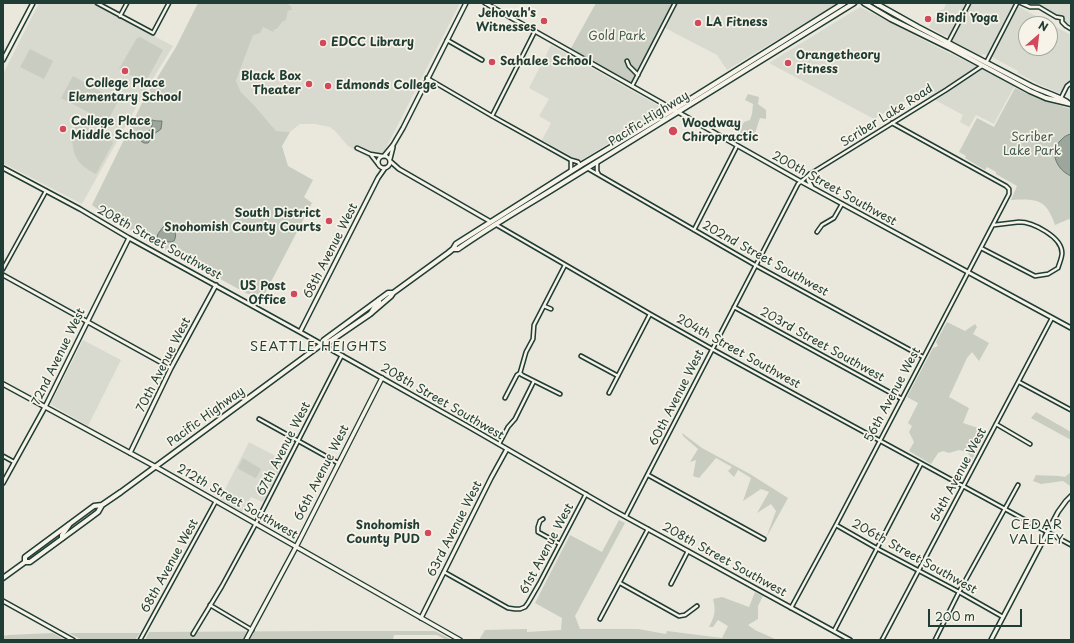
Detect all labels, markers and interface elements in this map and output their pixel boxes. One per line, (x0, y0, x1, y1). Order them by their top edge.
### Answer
place label: Jehovah's Witnesses (476, 7, 536, 35)
place label: Bindi Yoga (936, 12, 998, 26)
marker: Bindi Yoga (923, 14, 933, 24)
marker: Jehovah's Witnesses (539, 16, 549, 26)
place label: LA Fitness (706, 16, 768, 30)
north arrow (1018, 16, 1058, 56)
text: N (1036, 16, 1051, 35)
marker: LA Fitness (693, 18, 703, 28)
park label: Gold Park (588, 30, 646, 44)
place label: EDCC Library (331, 36, 414, 50)
marker: EDCC Library (318, 38, 328, 48)
place label: Orangetheory Fitness (796, 49, 880, 77)
place label: Sahalee School (500, 55, 592, 69)
marker: Sahalee School (487, 57, 497, 67)
marker: Orangetheory Fitness (783, 58, 793, 68)
marker: College Place Elementary School (120, 66, 130, 76)
place label: Black Box Theater (241, 70, 301, 98)
place label: College Place Elementary School (68, 77, 182, 105)
marker: Black Box Theater (304, 79, 314, 89)
place label: Edmonds College (336, 79, 437, 93)
marker: Edmonds College (323, 81, 333, 91)
street label: Scriber Lake Road (838, 82, 936, 150)
street label: Pacific Highway (606, 88, 692, 150)
place label: College Place Middle School (71, 115, 154, 143)
place label: Woodway Chiropractic (682, 117, 758, 145)
marker: College Place Middle School (58, 124, 68, 134)
marker: Woodway Chiropractic (667, 125, 679, 137)
park label: Scriber Lake Park (1003, 131, 1061, 159)
street label: 200th Street Southwest (769, 149, 899, 229)
street label: 68th Avenue West (301, 201, 361, 301)
street label: 208th Street Southwest (94, 203, 224, 283)
place label: South District Snohomish County Courts (164, 207, 321, 235)
marker: South District Snohomish County Courts (324, 216, 334, 226)
street label: 202nd Street Southwest (700, 218, 830, 300)
place label: US Post Office (240, 280, 286, 308)
marker: US Post Office (289, 289, 299, 299)
street label: 203rd Street Southwest (757, 305, 887, 385)
street label: 72nd Avenue West (29, 306, 89, 408)
street label: 204th Street Southwest (674, 312, 802, 392)
street label: 70th Avenue West (134, 315, 194, 415)
district label: SEATTLE HEIGHTS (250, 339, 388, 355)
street label: 56th Avenue West (862, 345, 924, 445)
street label: 60th Avenue West (647, 347, 707, 449)
street label: 208th Street Southwest (378, 361, 506, 443)
street label: Pacific Highway (165, 384, 247, 450)
street label: 67th Avenue West (254, 400, 314, 498)
street label: 66th Avenue West (292, 423, 352, 523)
street label: 54th Avenue West (928, 425, 990, 525)
street label: 212th Street Southwest (174, 462, 300, 542)
street label: 63rd Avenue West (425, 479, 485, 579)
street label: 61st Avenue West (517, 501, 577, 597)
street label: 68th Avenue West (138, 517, 202, 615)
street label: 206th Street Southwest (849, 517, 979, 597)
district label: CEDAR VALLEY (1009, 517, 1065, 548)
place label: Snohomish County PUD (346, 519, 420, 547)
street label: 208th Street Southwest (659, 520, 789, 600)
marker: Snohomish County PUD (423, 528, 433, 538)
scale bar (930, 601, 1024, 627)
text: 200 m (935, 607, 975, 625)

